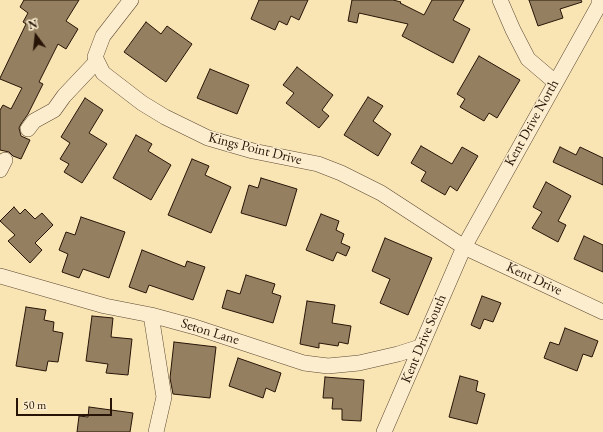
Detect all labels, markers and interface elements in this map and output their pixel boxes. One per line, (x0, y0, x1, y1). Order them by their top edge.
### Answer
north arrow (16, 16, 56, 56)
text: N (27, 16, 39, 32)
street label: Kent Drive North (501, 77, 563, 169)
street label: Kings Point Drive (207, 129, 303, 169)
street label: Kent Drive (503, 259, 565, 299)
street label: Kent Drive South (398, 292, 450, 386)
street label: Seton Lane (179, 315, 241, 349)
scale bar (18, 390, 114, 416)
text: 50 m (23, 397, 46, 413)

